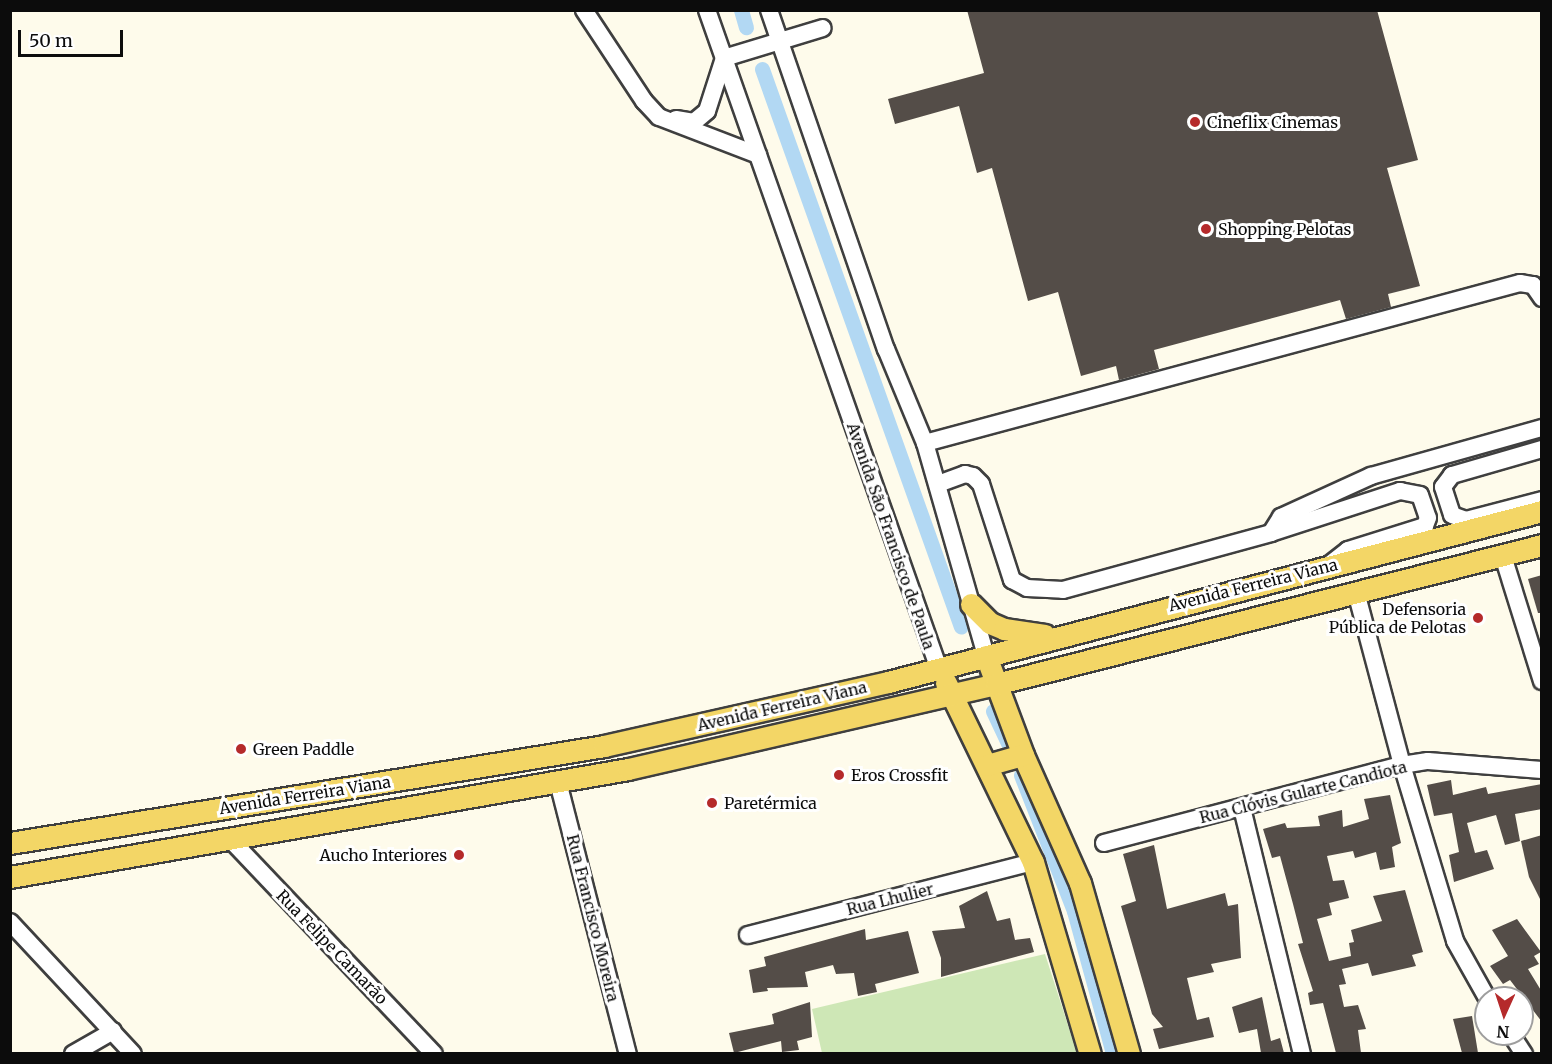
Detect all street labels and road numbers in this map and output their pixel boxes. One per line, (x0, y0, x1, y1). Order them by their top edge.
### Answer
street label: Avenida São Francisco de Paula (843, 420, 939, 652)
street label: Avenida Ferreira Viana (1167, 555, 1339, 615)
street label: Avenida Ferreira Viana (695, 677, 869, 735)
street label: Rua Clóvis Gularte Candiota (1197, 757, 1409, 827)
street label: Avenida Ferreira Viana (218, 772, 392, 818)
street label: Rua Francisco Moreira (563, 832, 623, 1004)
street label: Rua Lhulier (845, 879, 935, 919)
street label: Rua Felipe Camarão (272, 886, 392, 1008)

